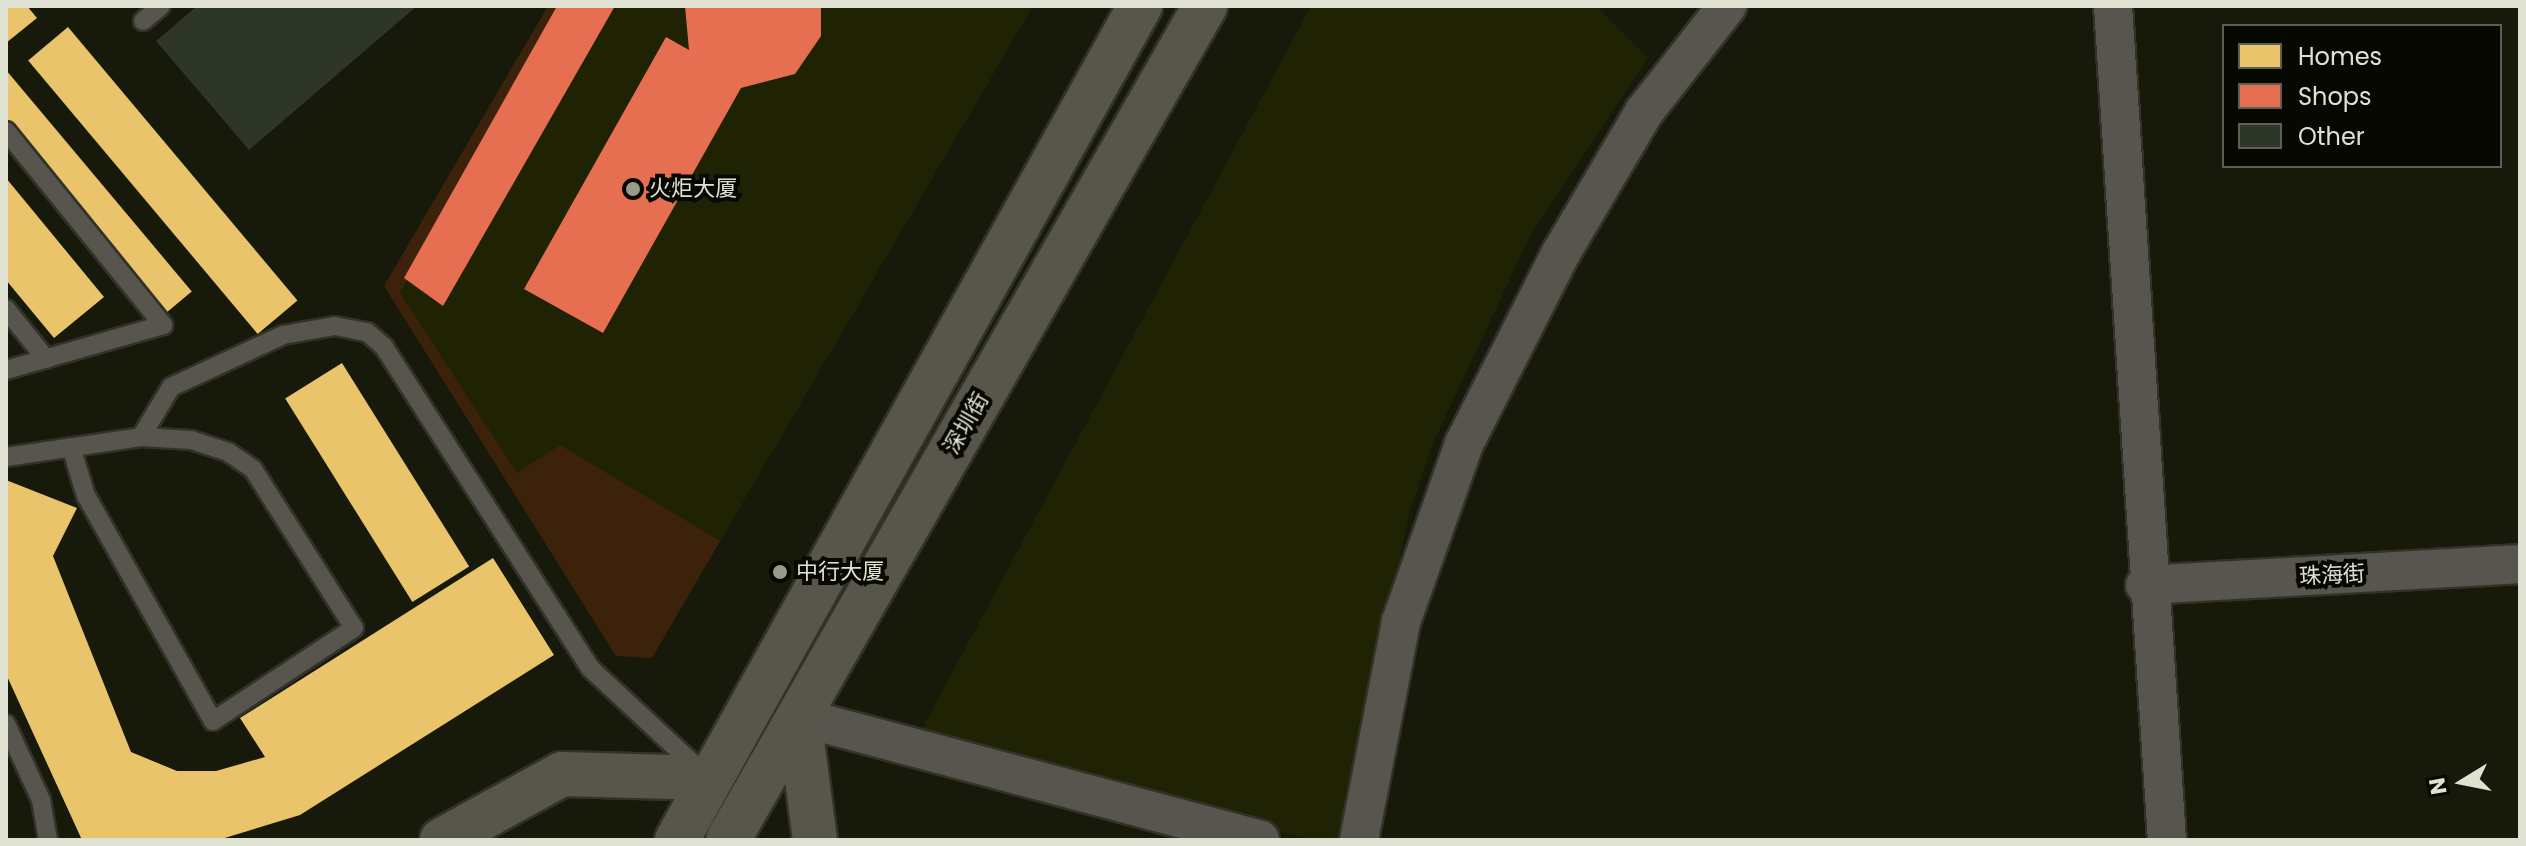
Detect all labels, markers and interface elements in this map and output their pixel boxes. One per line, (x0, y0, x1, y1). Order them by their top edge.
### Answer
legend (2222, 24, 2502, 168)
text: Homes (2298, 40, 2382, 73)
text: Shops (2298, 80, 2372, 113)
text: Other (2298, 120, 2365, 153)
place label: 火炬大厦 (649, 176, 737, 202)
marker: 火炬大厦 (624, 180, 642, 198)
street label: 深圳街 (938, 388, 994, 458)
place label: 中行大厦 (796, 559, 884, 585)
street label: 珠海街 (2298, 560, 2366, 590)
marker: 中行大厦 (771, 563, 789, 581)
north arrow (2422, 742, 2502, 822)
text: N (2421, 775, 2455, 797)

